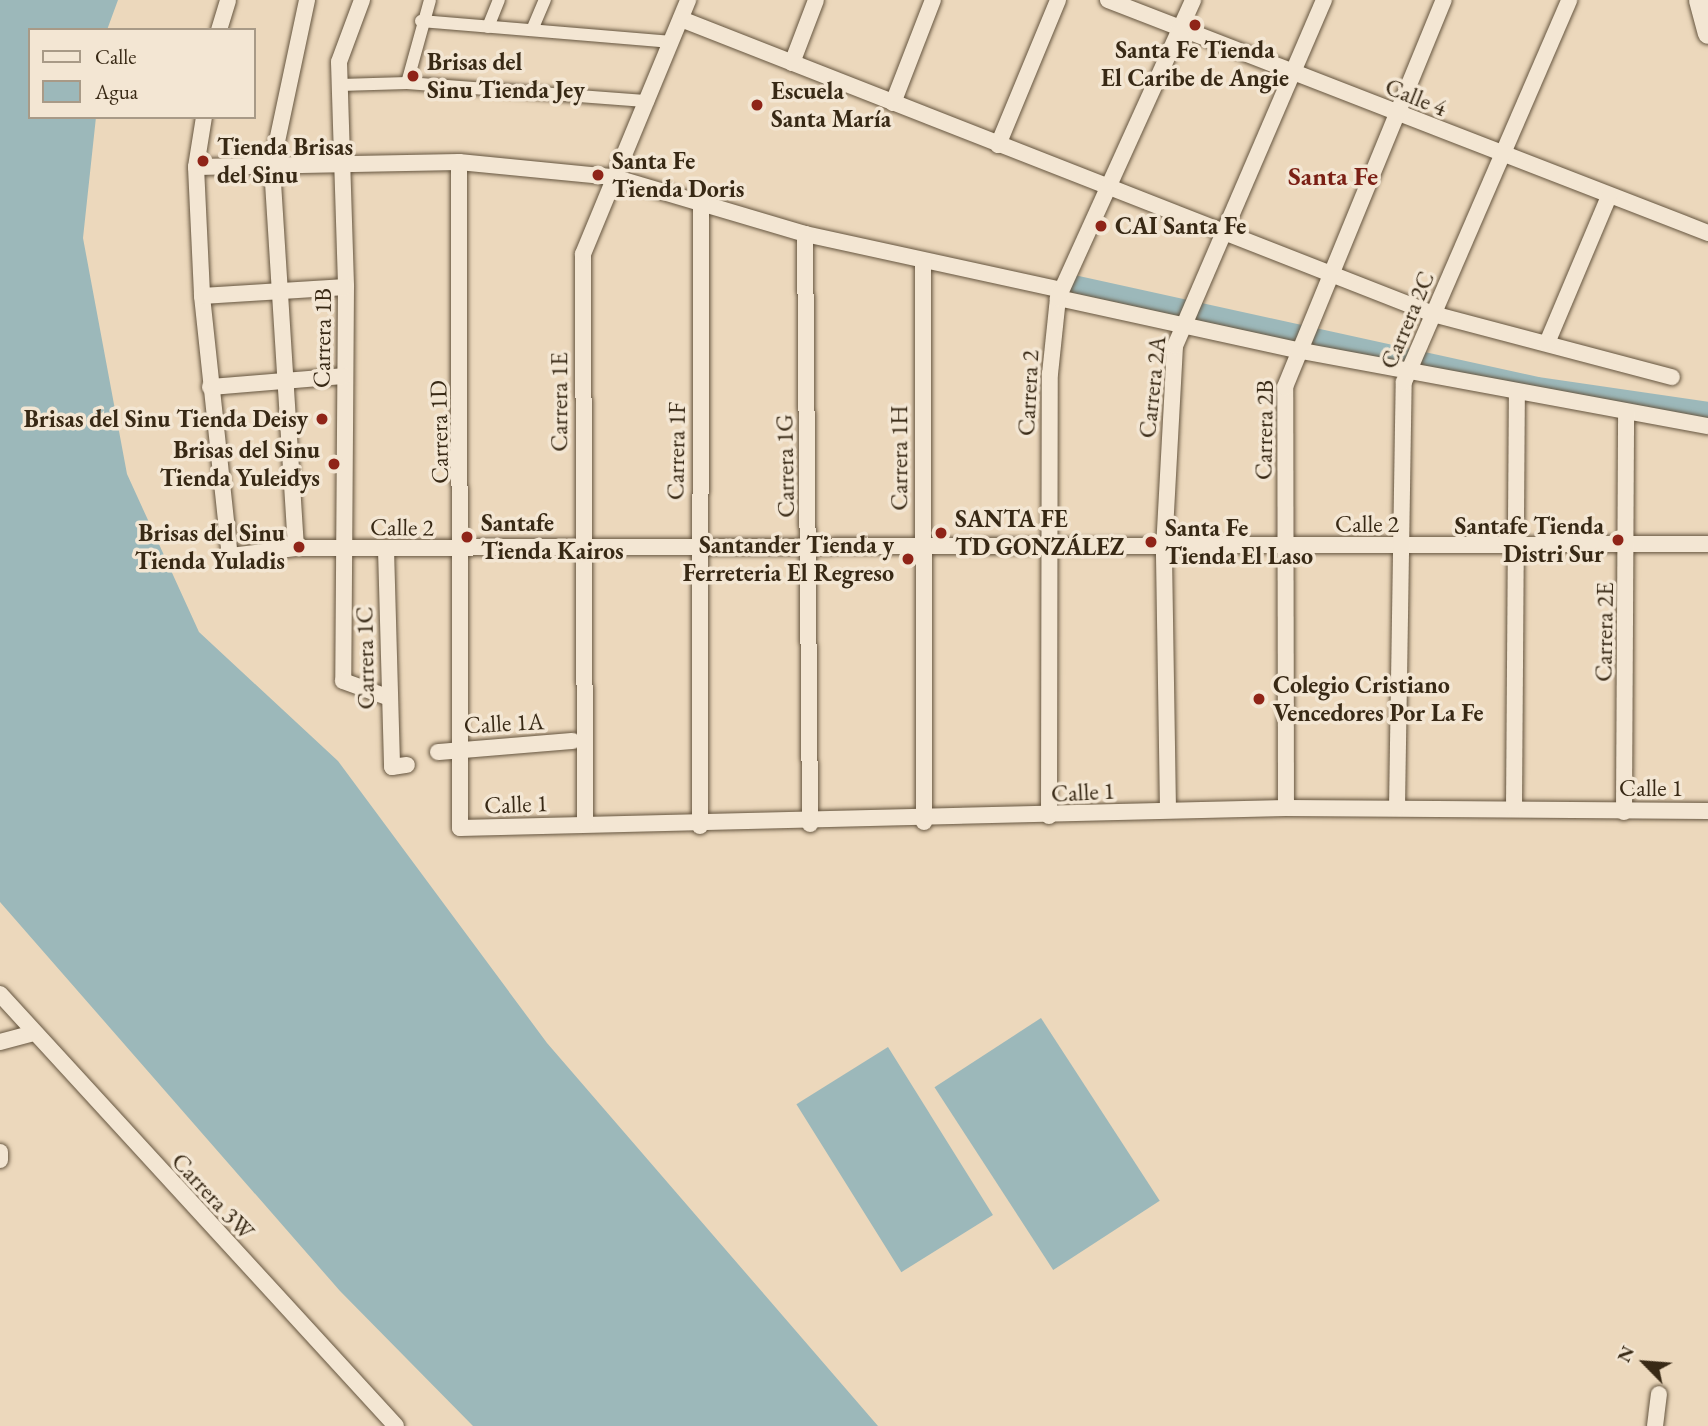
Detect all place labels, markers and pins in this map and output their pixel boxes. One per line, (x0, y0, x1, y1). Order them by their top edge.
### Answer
marker: Santa Fe Tienda El Caribe de Angie (1187, 17, 1203, 33)
place label: Santa Fe Tienda El Caribe de Angie (1101, 36, 1289, 92)
place label: Brisas del Sinu Tienda Jey (427, 48, 585, 104)
marker: Brisas del Sinu Tienda Jey (405, 68, 421, 84)
place label: Escuela Santa María (771, 77, 891, 133)
marker: Escuela Santa María (749, 97, 765, 113)
place label: Tienda Brisas del Sinu (217, 133, 353, 189)
place label: Santa Fe Tienda Doris (612, 147, 744, 203)
marker: Tienda Brisas del Sinu (195, 153, 211, 169)
marker: Santa Fe Tienda Doris (590, 167, 606, 183)
place label: CAI Santa Fe (1115, 212, 1246, 240)
marker: CAI Santa Fe (1093, 218, 1109, 234)
place label: Brisas del Sinu Tienda Deisy (24, 405, 308, 433)
marker: Brisas del Sinu Tienda Deisy (314, 411, 330, 427)
place label: Brisas del Sinu Tienda Yuleidys (160, 436, 320, 492)
marker: Brisas del Sinu Tienda Yuleidys (326, 456, 342, 472)
place label: SANTA FE TD GONZÁLEZ (955, 505, 1124, 561)
place label: Santafe Tienda Kairos (481, 509, 624, 565)
place label: Santafe Tienda Distri Sur (1455, 512, 1604, 568)
place label: Santa Fe Tienda El Laso (1165, 514, 1313, 570)
place label: Brisas del Sinu Tienda Yuladis (135, 519, 285, 575)
marker: SANTA FE TD GONZÁLEZ (933, 525, 949, 541)
marker: Santafe Tienda Kairos (459, 529, 475, 545)
place label: Santander Tienda y Ferreteria El Regreso (683, 531, 894, 587)
marker: Santafe Tienda Distri Sur (1610, 532, 1626, 548)
marker: Santa Fe Tienda El Laso (1143, 534, 1159, 550)
marker: Brisas del Sinu Tienda Yuladis (291, 539, 307, 555)
marker: Santander Tienda y Ferreteria El Regreso (900, 551, 916, 567)
place label: Colegio Cristiano Vencedores Por La Fe (1273, 671, 1484, 727)
marker: Colegio Cristiano Vencedores Por La Fe (1251, 691, 1267, 707)

